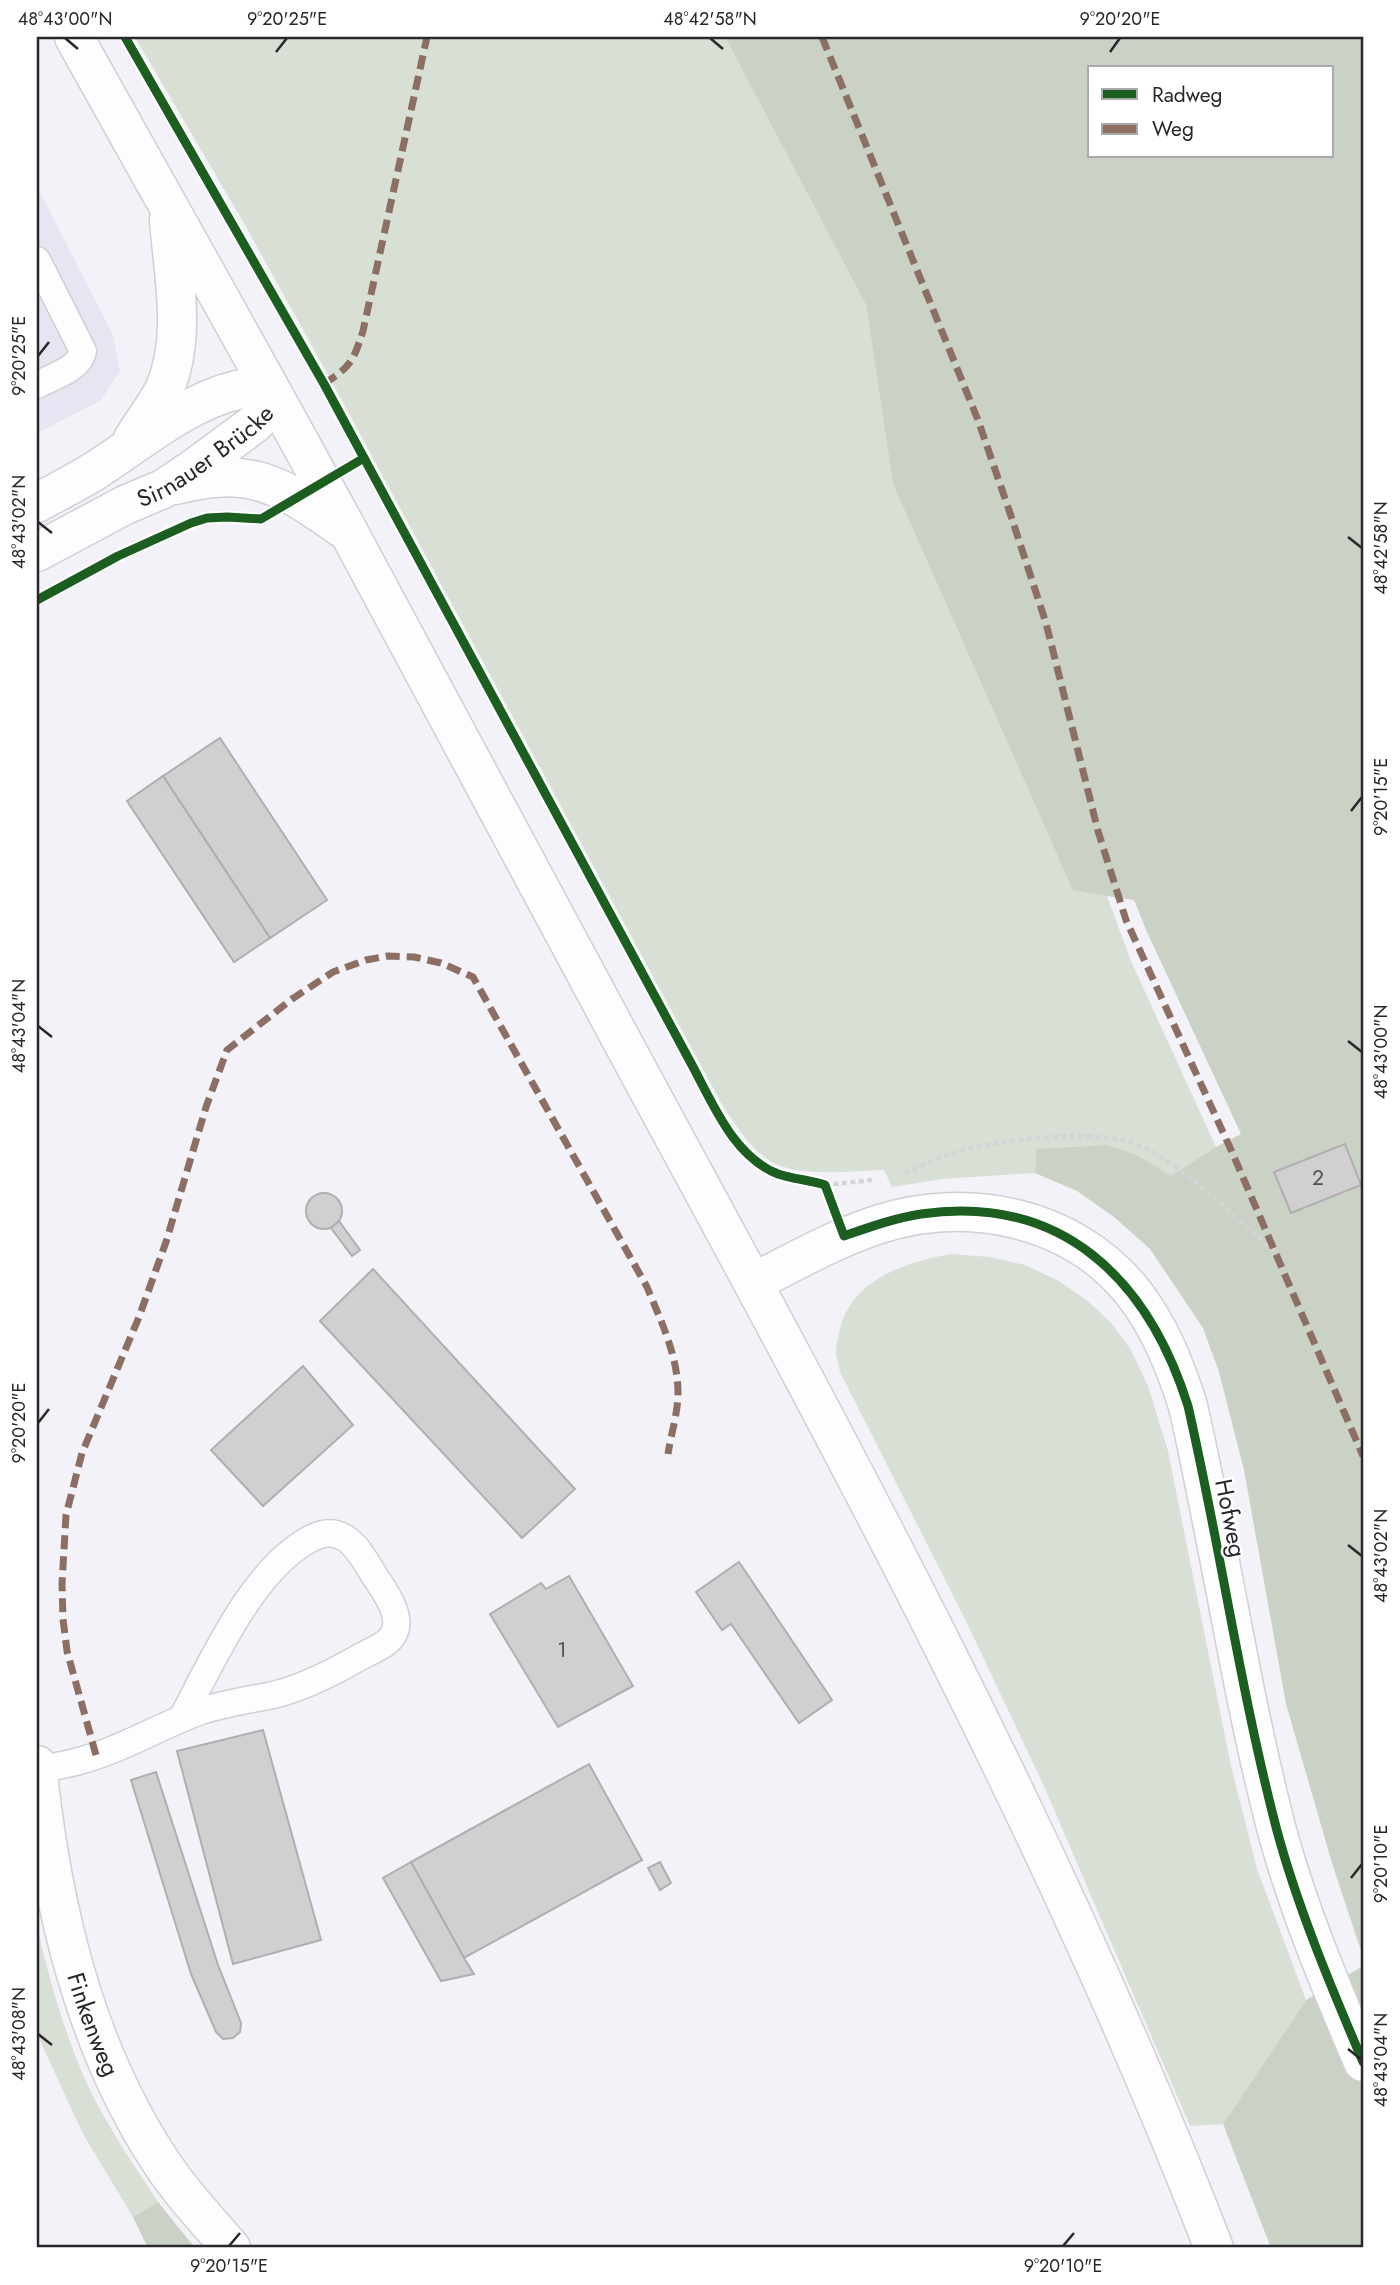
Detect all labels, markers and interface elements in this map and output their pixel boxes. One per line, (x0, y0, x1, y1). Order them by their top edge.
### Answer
text: 48°43'00"N (18, 6, 112, 32)
text: 9°20'25"E (247, 6, 327, 32)
text: 48°42'58"N (663, 6, 757, 32)
text: 9°20'20"E (1080, 6, 1160, 32)
legend (1088, 66, 1334, 158)
text: Radweg (1152, 80, 1223, 110)
text: Weg (1152, 114, 1194, 144)
text: 9°20'25"E (6, 316, 32, 396)
street label: Sirnauer Brücke (131, 396, 281, 516)
text: 48°43'02"N (6, 475, 32, 569)
text: 48°42'58"N (1368, 501, 1394, 595)
text: 9°20'15"E (1368, 758, 1394, 836)
text: 48°43'04"N (6, 979, 32, 1073)
text: 48°43'00"N (1368, 1005, 1394, 1099)
house number: 2 (1312, 1163, 1324, 1193)
text: 9°20'20"E (6, 1383, 32, 1463)
street label: Hofweg (1206, 1476, 1256, 1560)
text: 48°43'02"N (1368, 1509, 1394, 1603)
house number: 1 (557, 1635, 567, 1665)
text: 9°20'10"E (1368, 1825, 1394, 1903)
street label: Finkenweg (59, 1968, 129, 2081)
text: 48°43'08"N (6, 1987, 32, 2081)
text: 48°43'04"N (1368, 2013, 1394, 2107)
text: 9°20'15"E (190, 2253, 268, 2279)
text: 9°20'10"E (1024, 2253, 1102, 2279)

